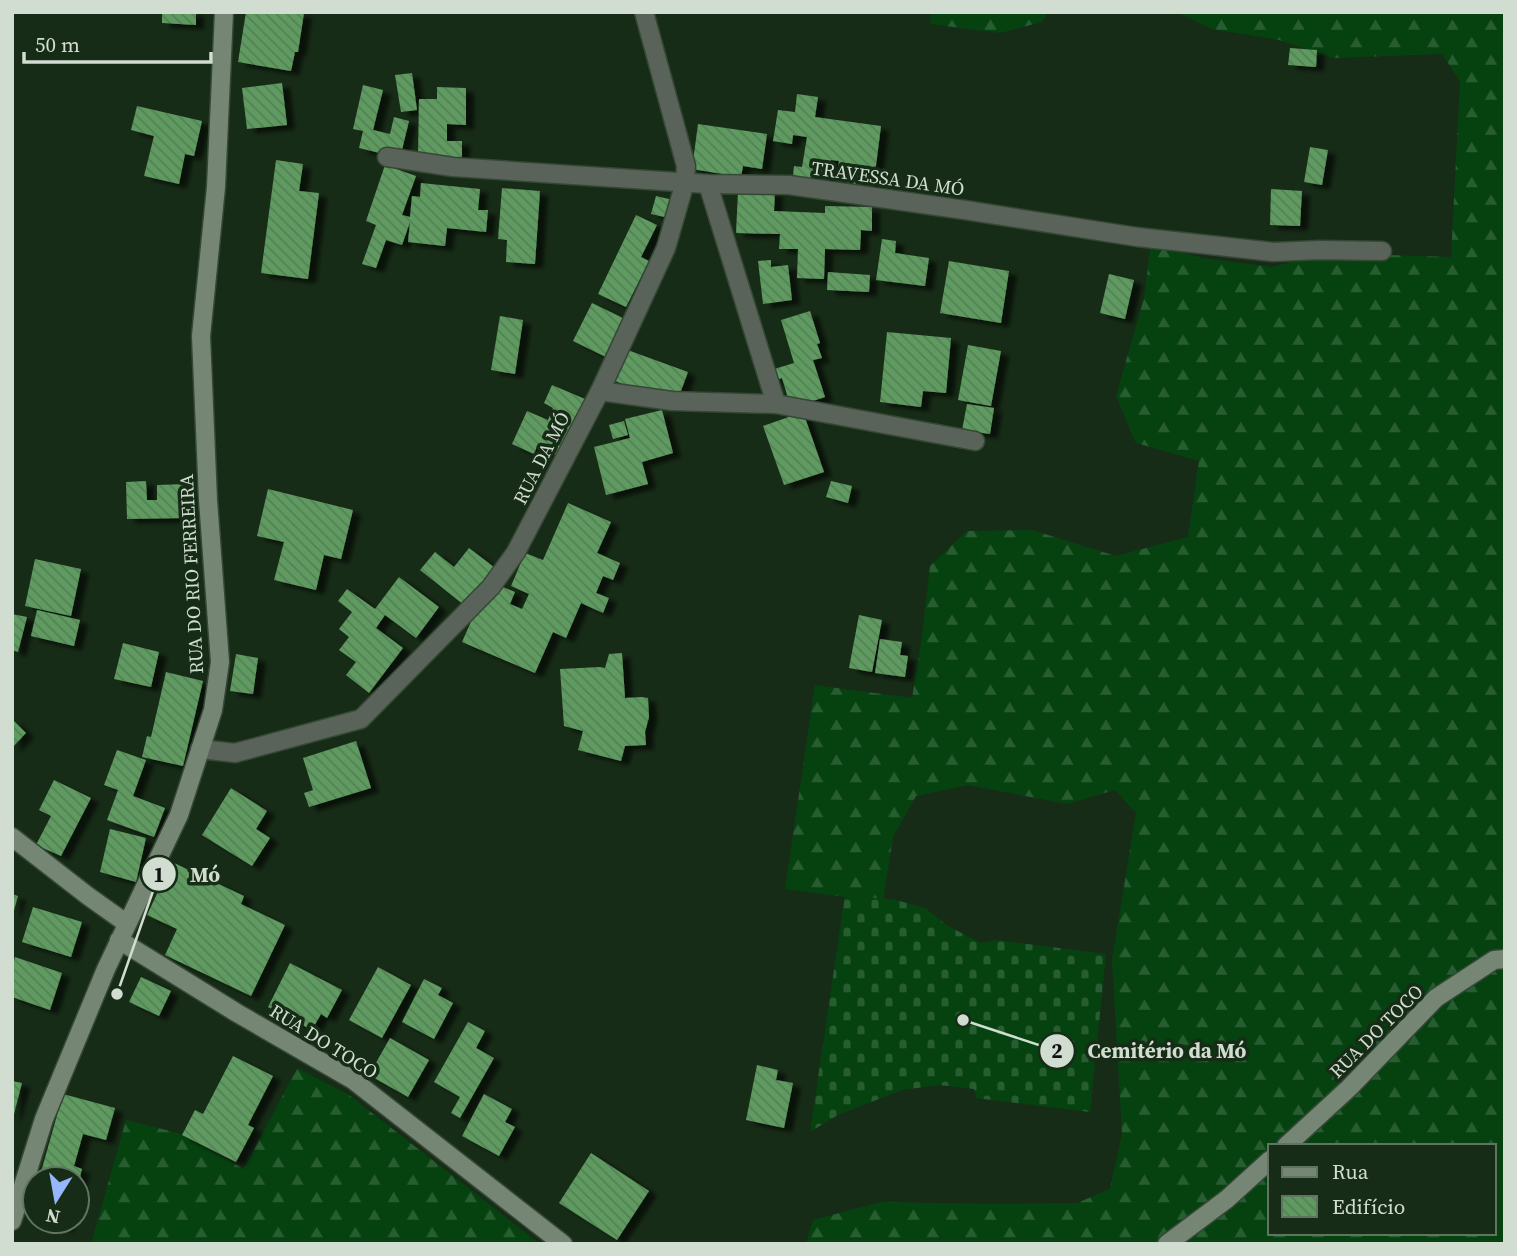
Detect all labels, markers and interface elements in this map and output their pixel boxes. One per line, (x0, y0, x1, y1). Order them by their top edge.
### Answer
scale bar (24, 21, 212, 65)
text: 50 m (35, 30, 80, 59)
street label: TRAVESSA DA MÓ (810, 154, 966, 202)
street label: RUA DA MÓ (507, 407, 575, 509)
street label: RUA DO RIO FERREIRA (173, 473, 209, 675)
callout: Mó (141, 853, 234, 895)
text: 1 (153, 860, 165, 889)
text: Mó (190, 860, 220, 889)
street label: RUA DO TOCO (1323, 978, 1429, 1084)
street label: RUA DO TOCO (265, 997, 383, 1085)
callout: Cemitério da Mó (1039, 1030, 1261, 1072)
text: 2 (1051, 1036, 1063, 1065)
text: Cemitério da Mó (1088, 1036, 1247, 1065)
legend (1268, 1144, 1496, 1235)
text: Rua (1332, 1157, 1369, 1186)
north arrow (21, 1165, 91, 1235)
text: Edifício (1332, 1192, 1405, 1221)
text: N (43, 1203, 62, 1231)

